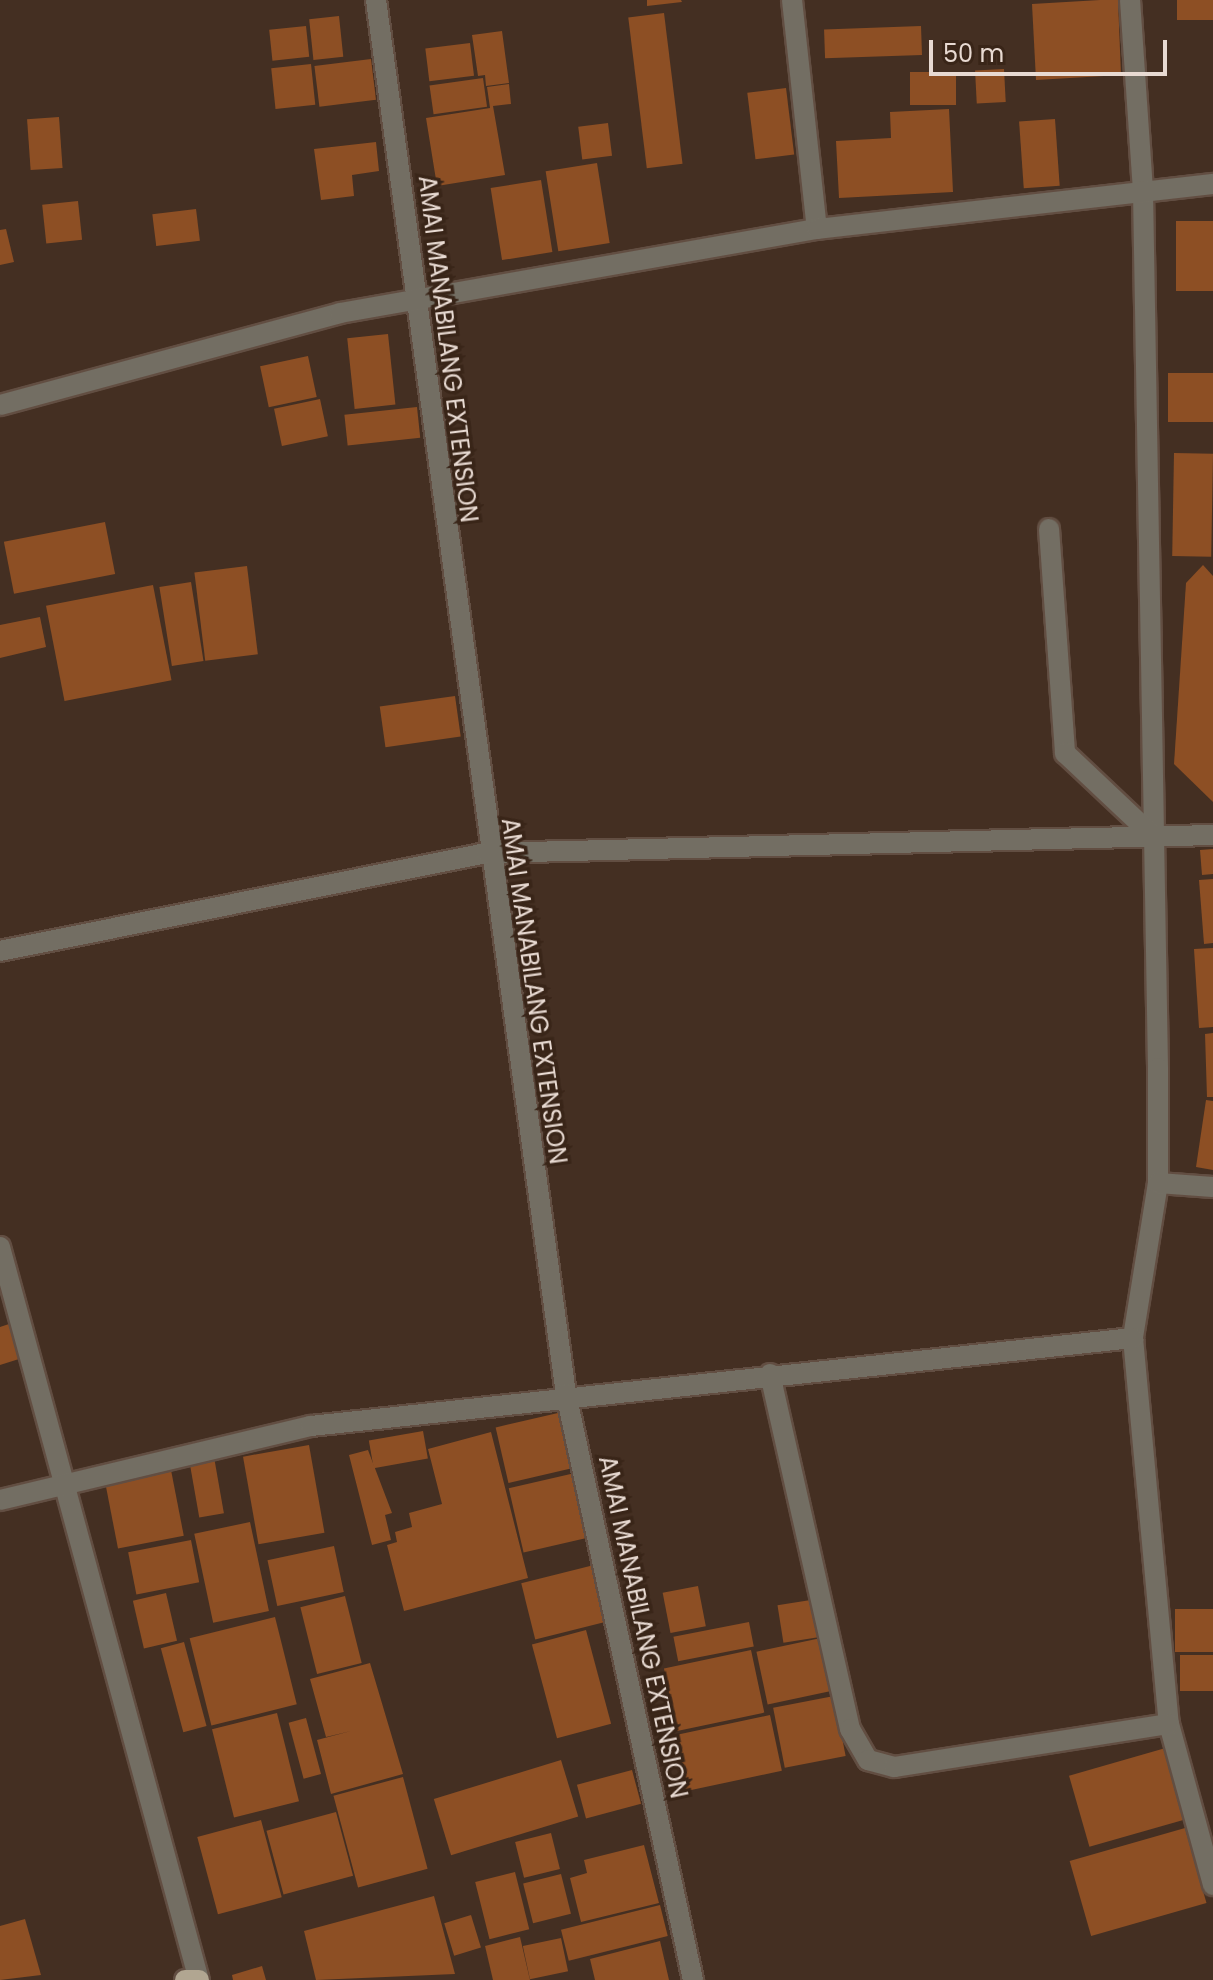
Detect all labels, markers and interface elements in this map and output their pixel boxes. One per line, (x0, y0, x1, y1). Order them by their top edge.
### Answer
scale bar (933, 24, 1171, 74)
text: 50 m (943, 37, 1004, 70)
street label: AMAI MANABILANG EXTENSION (412, 174, 484, 524)
street label: AMAI MANABILANG EXTENSION (495, 816, 573, 1166)
street label: AMAI MANABILANG EXTENSION (593, 1453, 693, 1801)

